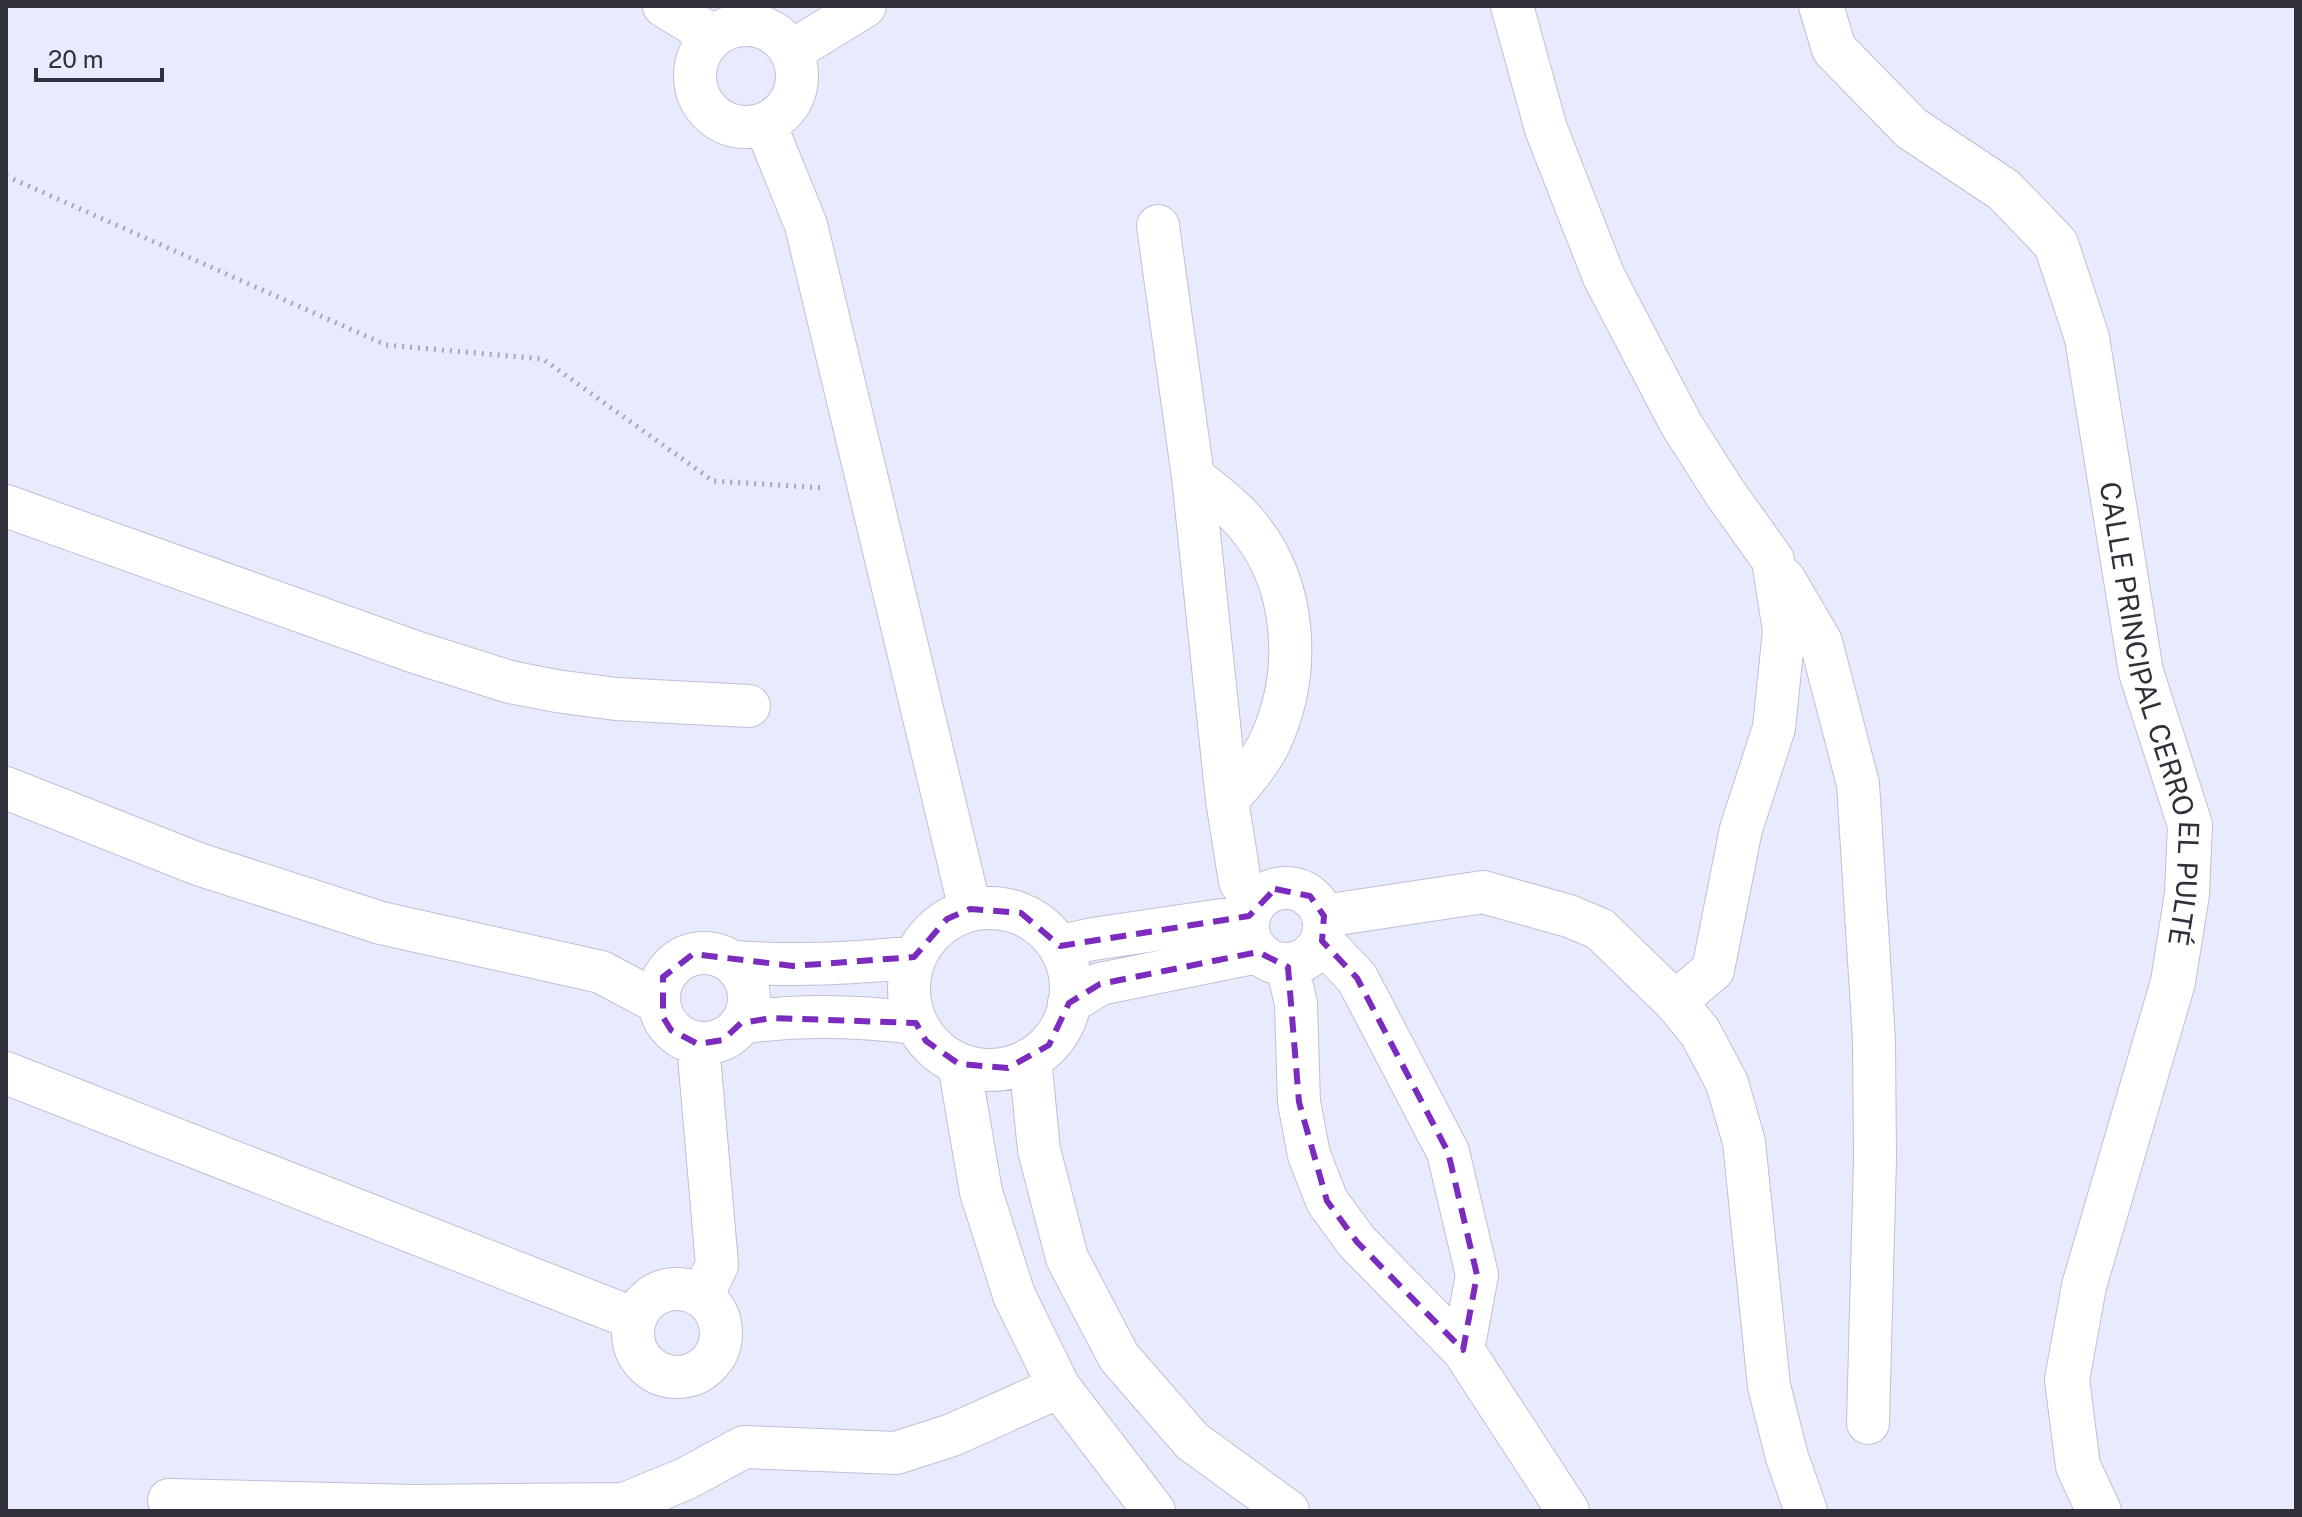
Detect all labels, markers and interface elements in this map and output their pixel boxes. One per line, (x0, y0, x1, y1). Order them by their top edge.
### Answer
scale bar (36, 32, 162, 82)
text: 20 m (48, 45, 104, 73)
street label: CALLE PRINCIPAL CERRO EL PULTÉ (2094, 479, 2207, 948)

